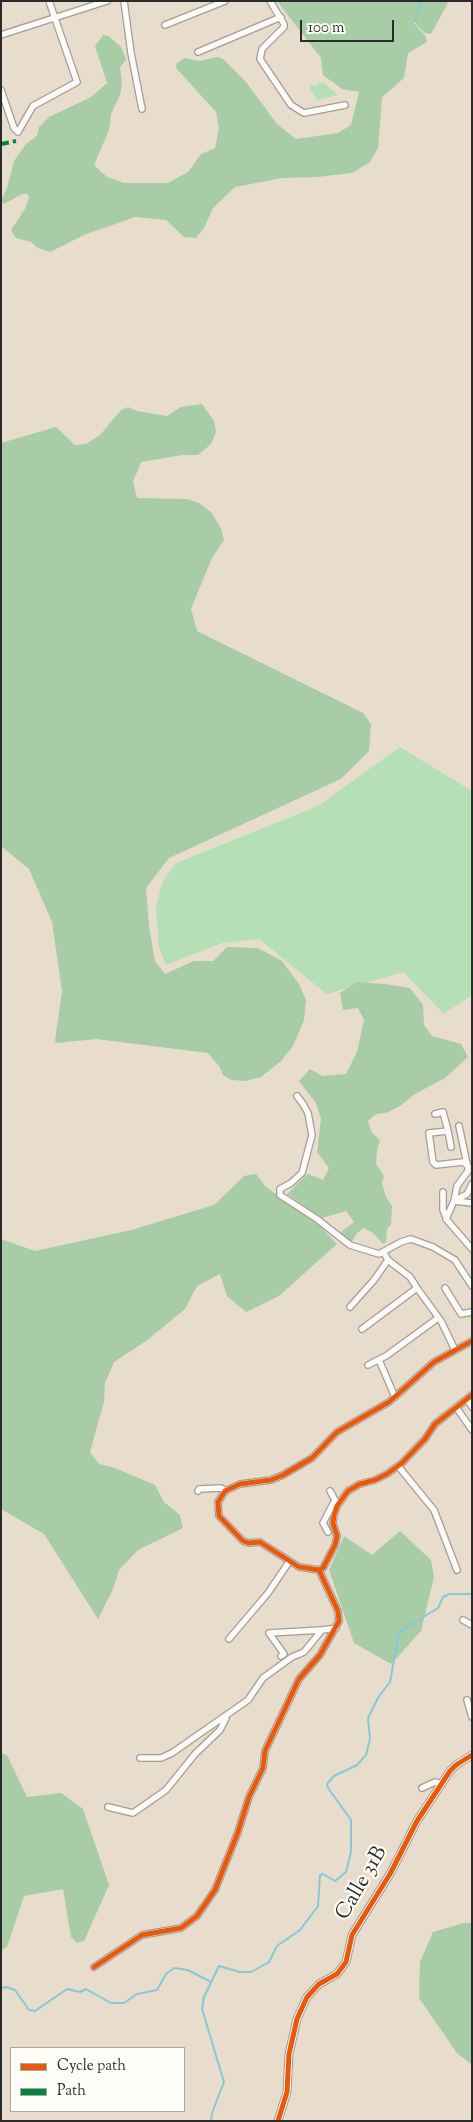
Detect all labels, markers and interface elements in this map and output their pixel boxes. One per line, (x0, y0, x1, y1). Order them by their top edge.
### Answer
scale bar (303, 10, 397, 42)
text: 100 m (308, 18, 344, 39)
street label: Calle 31B (332, 1843, 394, 1925)
legend (10, 2047, 185, 2112)
text: Cycle path (57, 2056, 126, 2077)
text: Path (57, 2081, 86, 2102)

